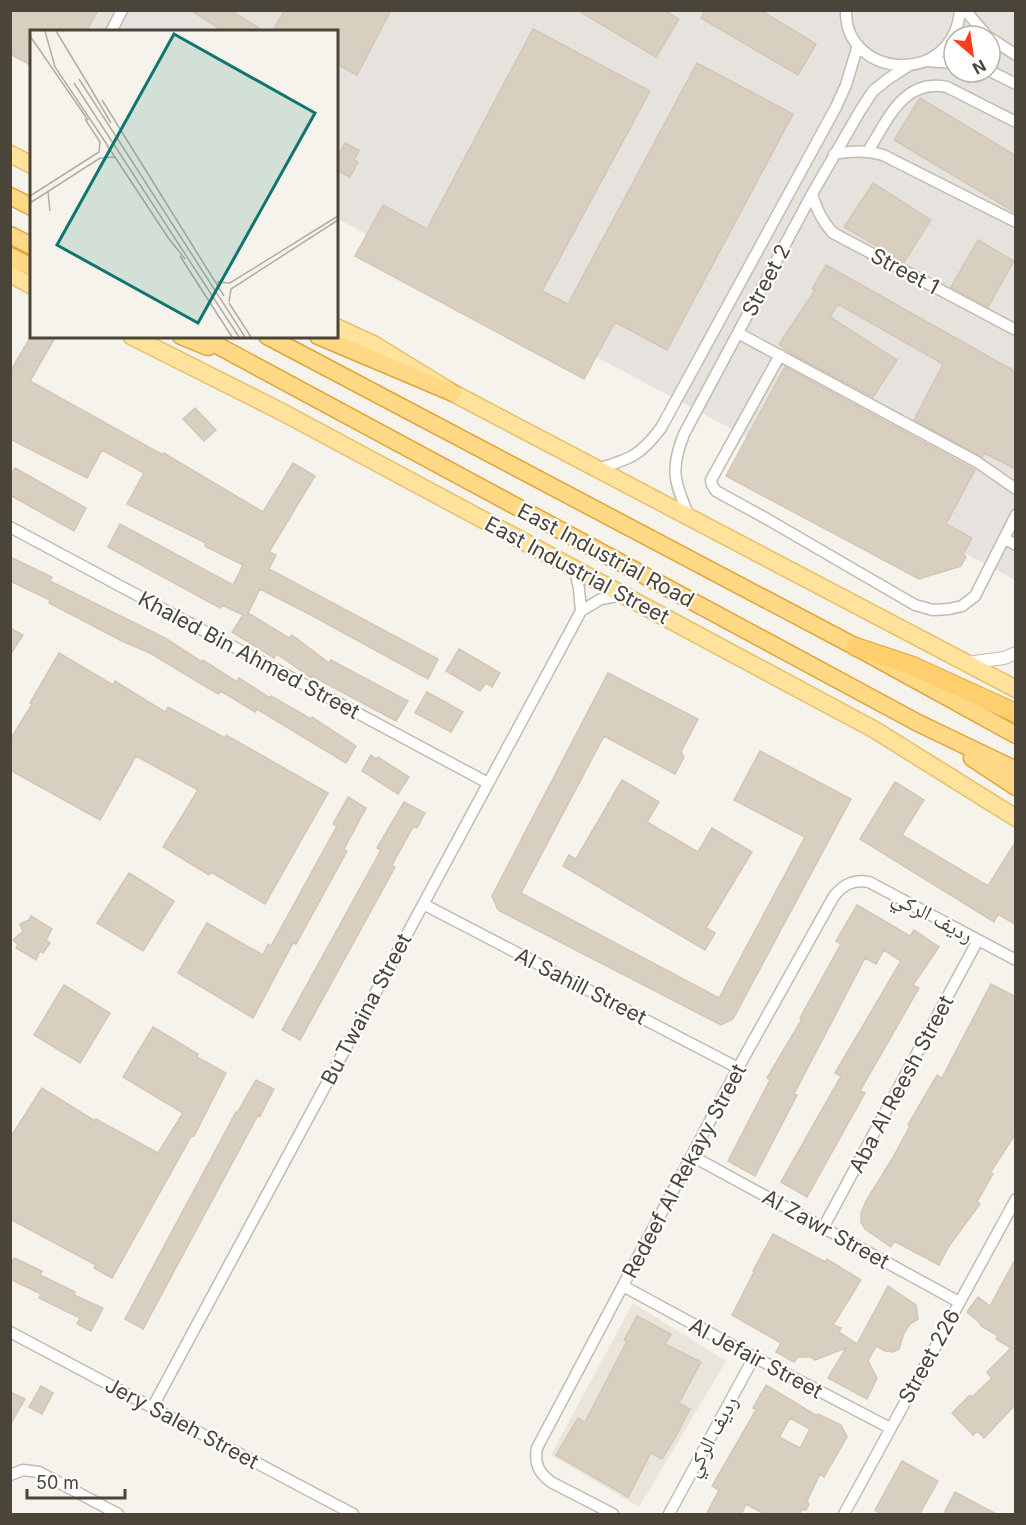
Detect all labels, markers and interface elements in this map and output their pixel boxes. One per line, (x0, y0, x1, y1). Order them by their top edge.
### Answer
north arrow (942, 24, 1002, 84)
inset map (30, 30, 338, 338)
text: N (969, 55, 989, 79)
street label: Street 2 (737, 240, 795, 320)
street label: Street 1 (867, 243, 943, 299)
street label: East Industrial Road (513, 498, 699, 612)
street label: East Industrial Street (481, 511, 673, 629)
street label: Khaled Bin Ahmed Street (134, 586, 364, 724)
street label: رديف الركي (886, 884, 978, 952)
street label: Bu Twaina Street (316, 929, 416, 1089)
street label: Al Sahill Street (511, 942, 651, 1030)
street label: Aba Al Reesh Street (844, 991, 958, 1177)
street label: Redeef Al Rekayy Street (617, 1059, 751, 1282)
street label: Al Zawr Street (758, 1184, 894, 1274)
street label: Street 226 (893, 1305, 965, 1407)
street label: Al Jefair Street (685, 1312, 827, 1404)
street label: Jery Saleh Street (101, 1372, 263, 1474)
street label: رديف الركي (679, 1391, 747, 1483)
scale bar (27, 1462, 124, 1500)
text: 50 m (36, 1472, 79, 1493)

